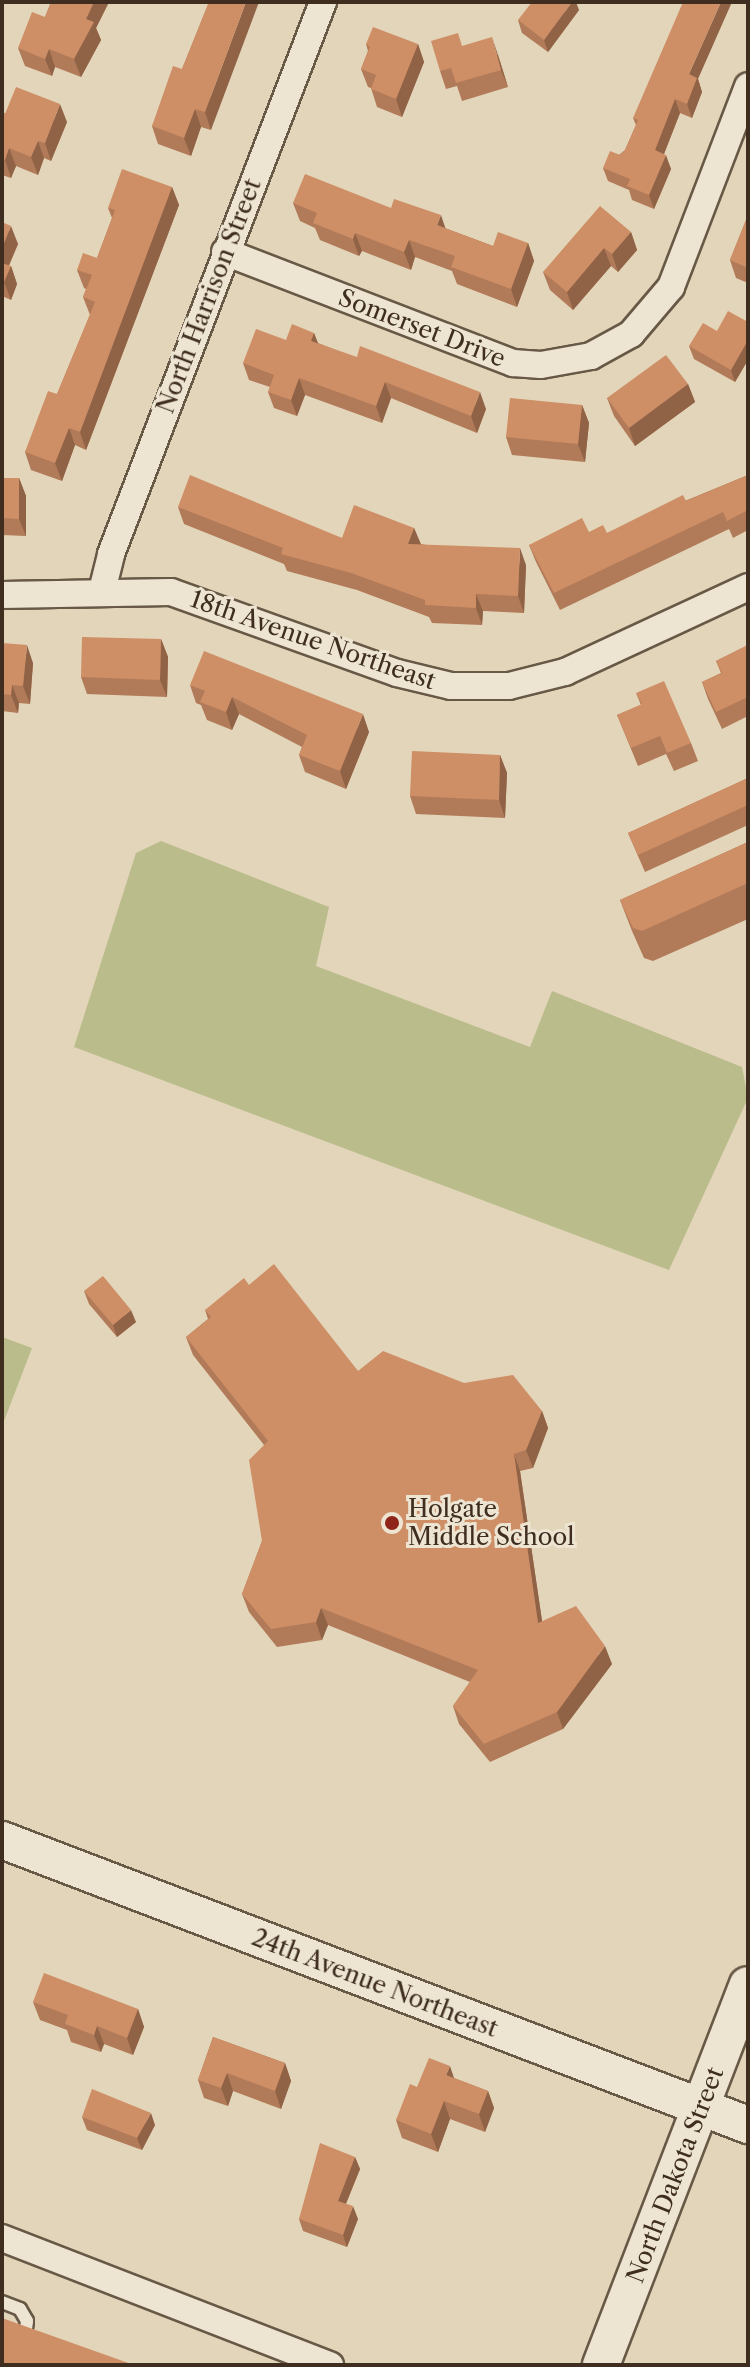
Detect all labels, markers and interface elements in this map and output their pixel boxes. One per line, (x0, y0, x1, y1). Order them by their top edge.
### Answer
street label: North Harrison Street (151, 175, 267, 417)
street label: Somerset Drive (335, 283, 509, 373)
street label: 18th Avenue Northeast (186, 584, 440, 696)
place label: Holgate Middle School (408, 1495, 574, 1551)
marker: Holgate Middle School (383, 1514, 401, 1532)
street label: 24th Avenue Northeast (248, 1923, 502, 2043)
street label: North Dakota Street (620, 2063, 730, 2287)

